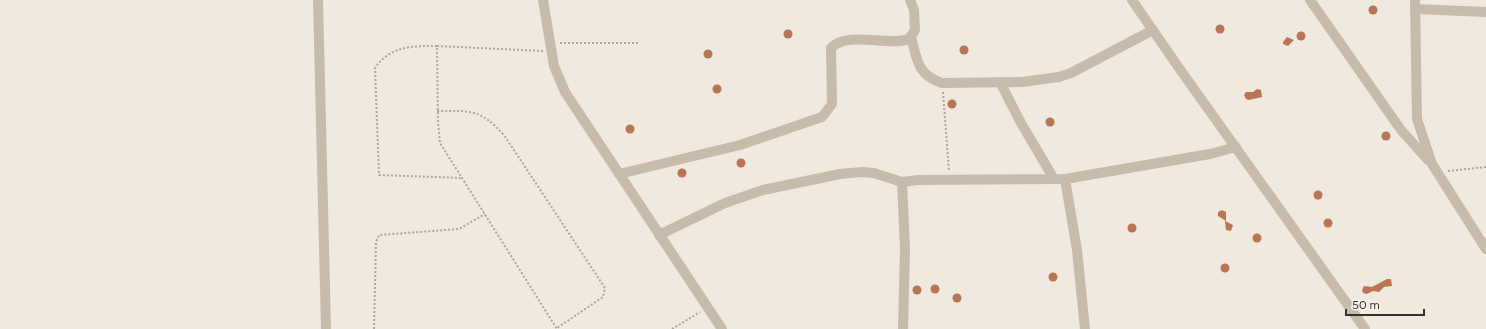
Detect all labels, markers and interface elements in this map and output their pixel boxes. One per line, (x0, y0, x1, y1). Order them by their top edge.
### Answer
scale bar (1346, 291, 1424, 317)
text: 50 m (1352, 298, 1380, 312)

